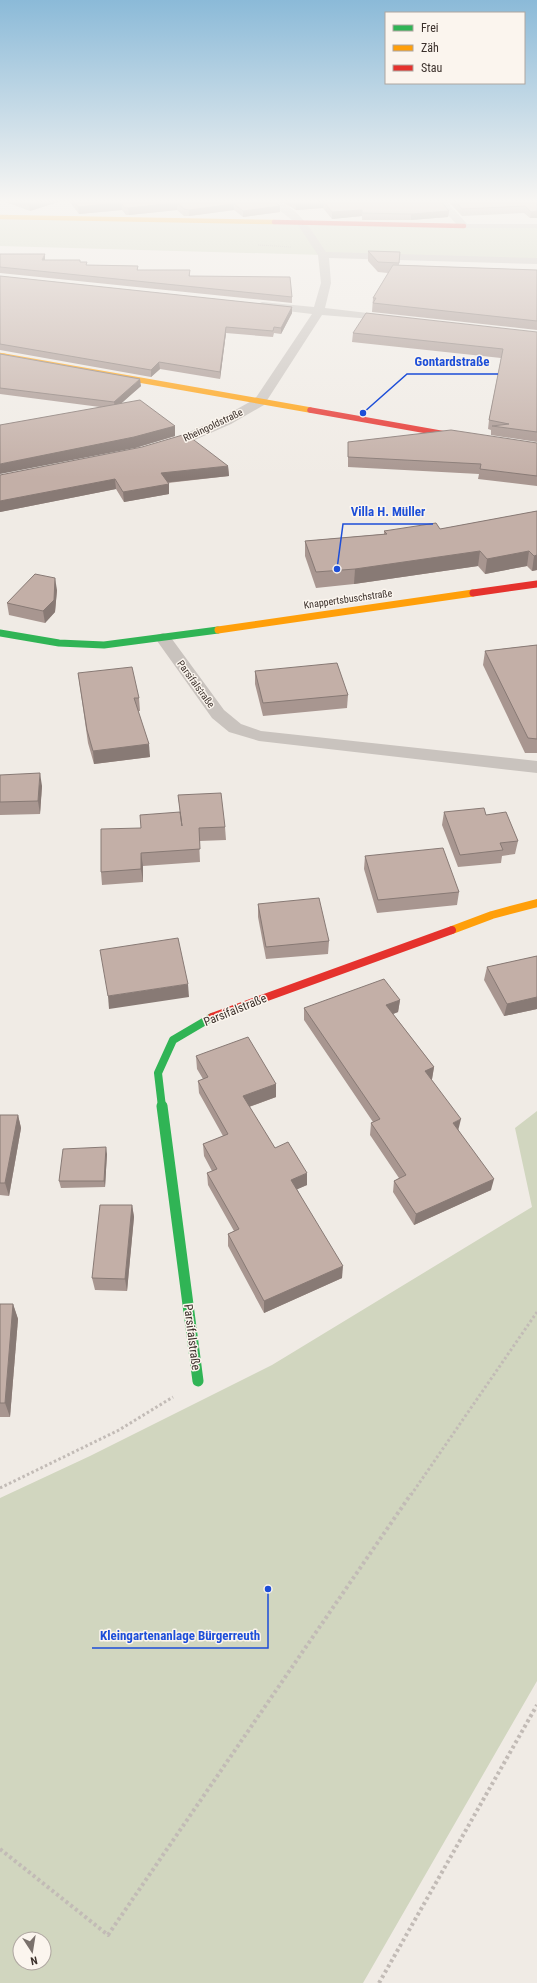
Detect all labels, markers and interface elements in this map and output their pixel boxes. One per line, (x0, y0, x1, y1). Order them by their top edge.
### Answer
legend (385, 12, 525, 84)
text: Frei (421, 21, 439, 35)
text: Zäh (421, 41, 439, 55)
text: Stau (421, 61, 443, 75)
callout: Gontardstraße (407, 349, 498, 374)
text: Gontardstraße (415, 354, 489, 369)
street label: Rheingoldstraße (182, 406, 245, 444)
callout: Villa H. Müller (343, 499, 433, 524)
text: Villa H. Müller (351, 504, 426, 519)
street label: Knappertsbuschstraße (303, 587, 393, 611)
street label: Parsifalstraße (175, 658, 217, 710)
street label: Parsifalstraße (201, 991, 269, 1029)
street label: Parsifalstraße (181, 1303, 203, 1371)
callout: Kleingartenanlage Bürgerreuth (92, 1623, 268, 1648)
text: Kleingartenanlage Bürgerreuth (100, 1628, 260, 1643)
north arrow (12, 1931, 52, 1971)
text: N (29, 1953, 39, 1967)

